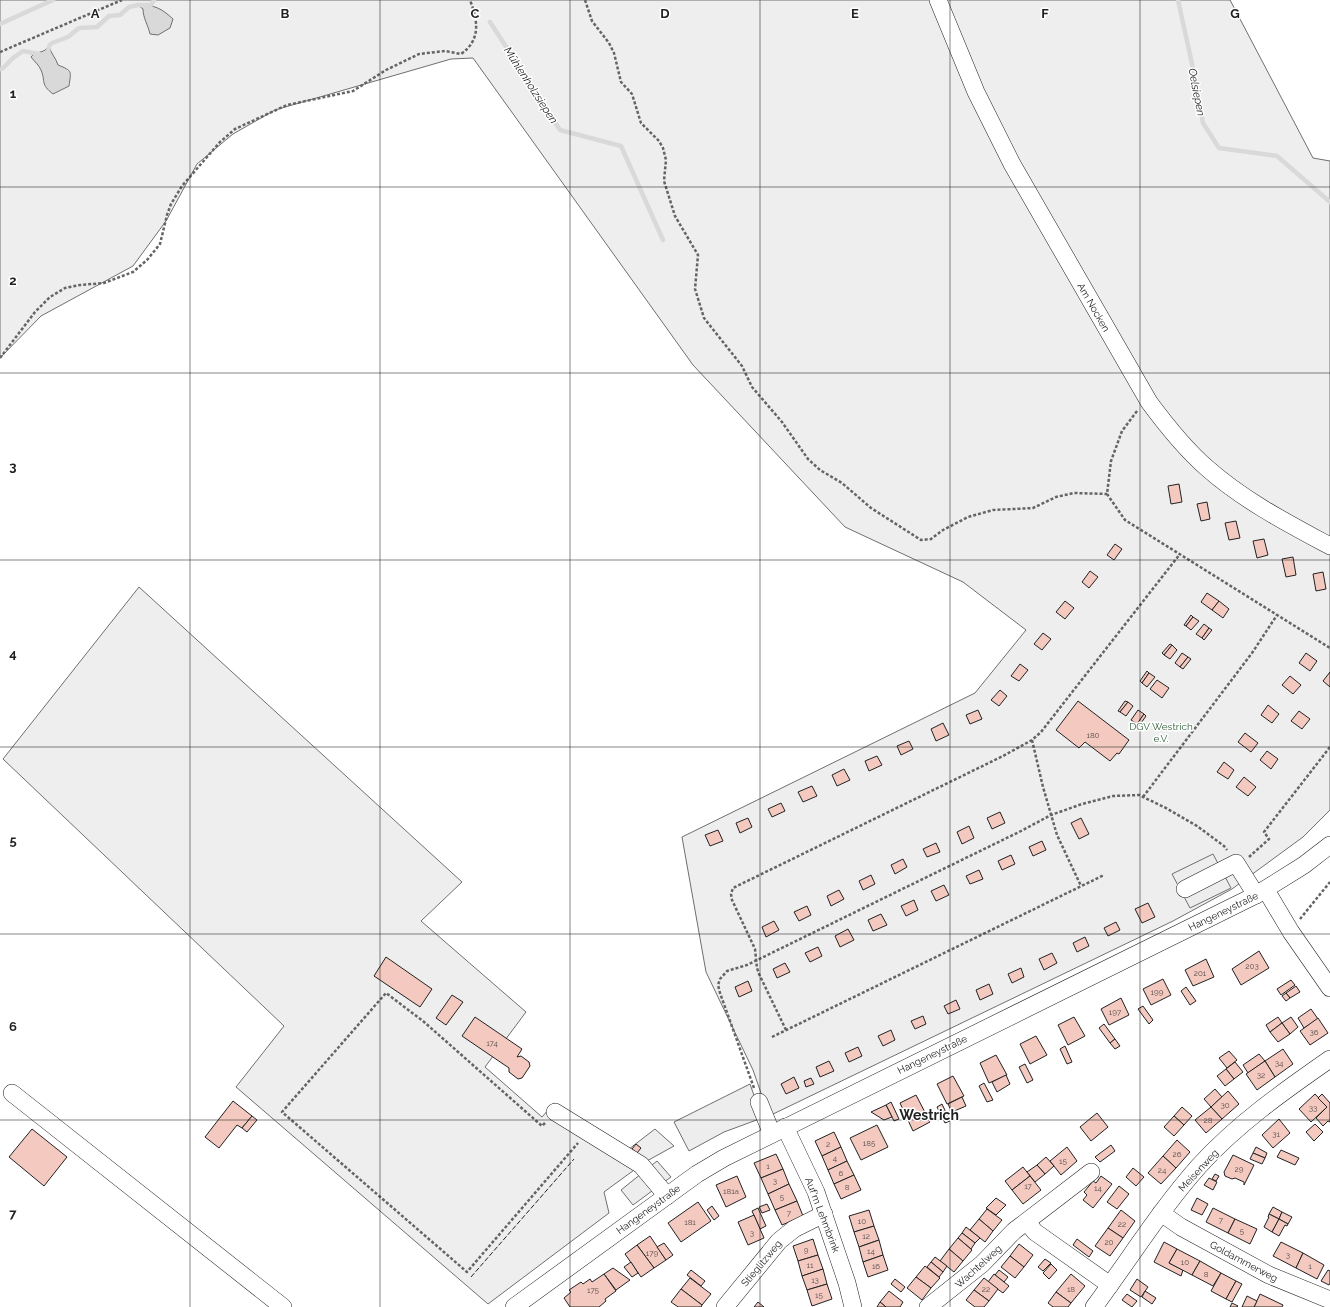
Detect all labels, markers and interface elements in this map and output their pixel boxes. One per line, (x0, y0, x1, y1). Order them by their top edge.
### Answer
text: A (91, 6, 100, 21)
text: B (281, 6, 290, 21)
text: C (471, 6, 480, 21)
text: D (660, 6, 670, 21)
text: E (851, 6, 859, 21)
text: F (1041, 6, 1049, 21)
text: G (1230, 6, 1240, 21)
water label: Mühlenholzsiepen (501, 44, 560, 126)
water label: Oelsiepen (1185, 67, 1208, 117)
text: 1 (10, 86, 17, 101)
text: 2 (9, 273, 17, 288)
street label: Am Nocken (1075, 281, 1112, 334)
text: 3 (9, 459, 17, 474)
text: 4 (9, 646, 17, 661)
park label: DGV Westrich e.V. (1129, 721, 1193, 744)
house number: 180 (1086, 730, 1100, 740)
text: 5 (9, 833, 17, 848)
street label: Hangeneystraße (1187, 890, 1260, 933)
house number: 203 (1245, 961, 1259, 971)
house number: 201 (1194, 968, 1207, 978)
house number: 199 (1151, 987, 1164, 997)
house number: 197 (1109, 1007, 1122, 1017)
text: 6 (9, 1019, 17, 1034)
house number: 36 (1309, 1027, 1319, 1037)
street label: Hangeneystraße (896, 1033, 969, 1076)
house number: 174 (486, 1038, 498, 1048)
house number: 34 (1275, 1058, 1284, 1068)
house number: 32 (1257, 1070, 1265, 1080)
house number: 30 (1220, 1100, 1230, 1110)
house number: 33 (1309, 1103, 1317, 1113)
district label: Westrich (899, 1107, 959, 1123)
house number: 28 (1204, 1115, 1213, 1125)
house number: 31 (1272, 1129, 1280, 1139)
house number: 185 (863, 1138, 876, 1148)
house number: 2 (826, 1139, 830, 1149)
street label: Meisenweg (1176, 1147, 1221, 1194)
house number: 26 (1173, 1149, 1182, 1159)
house number: 4 (833, 1153, 838, 1163)
house number: 15 (1059, 1156, 1068, 1166)
house number: 1 (766, 1161, 770, 1171)
house number: 29 (1235, 1164, 1244, 1174)
house number: 24 (1158, 1165, 1167, 1175)
house number: 6 (839, 1168, 844, 1178)
house number: 3 (773, 1176, 777, 1186)
street label: Auf'm Lehmbrink (803, 1176, 842, 1255)
house number: 17 (1024, 1181, 1033, 1191)
house number: 8 (845, 1182, 850, 1192)
street label: Hangeneystraße (614, 1183, 682, 1236)
house number: 14 (1094, 1183, 1103, 1193)
house number: 181a (723, 1186, 739, 1196)
house number: 5 (780, 1192, 785, 1202)
text: 7 (9, 1206, 17, 1221)
house number: 7 (787, 1208, 792, 1218)
house number: 7 (1219, 1215, 1224, 1225)
house number: 10 (858, 1216, 866, 1226)
house number: 181 (684, 1217, 696, 1227)
house number: 22 (1118, 1219, 1126, 1229)
house number: 5 (1240, 1226, 1245, 1236)
house number: 3 (750, 1228, 754, 1238)
house number: 12 (862, 1231, 870, 1241)
house number: 20 (1104, 1237, 1114, 1247)
street label: Stieglitzweg (739, 1238, 784, 1289)
street label: Goldammerweg (1208, 1239, 1280, 1284)
street label: Wachtelweg (953, 1243, 1004, 1290)
house number: 9 (804, 1245, 809, 1255)
house number: 14 (867, 1246, 876, 1256)
house number: 179 (646, 1248, 658, 1258)
house number: 3 (1286, 1250, 1290, 1260)
house number: 10 (1181, 1257, 1189, 1267)
house number: 11 (807, 1260, 814, 1270)
house number: 16 (872, 1261, 880, 1271)
house number: 1 (1308, 1261, 1312, 1271)
house number: 8 (1204, 1269, 1209, 1279)
house number: 13 (811, 1275, 819, 1285)
house number: 22 (982, 1284, 990, 1294)
house number: 18 (1067, 1284, 1075, 1294)
house number: 175 (587, 1285, 600, 1295)
house number: 15 (815, 1290, 824, 1300)

